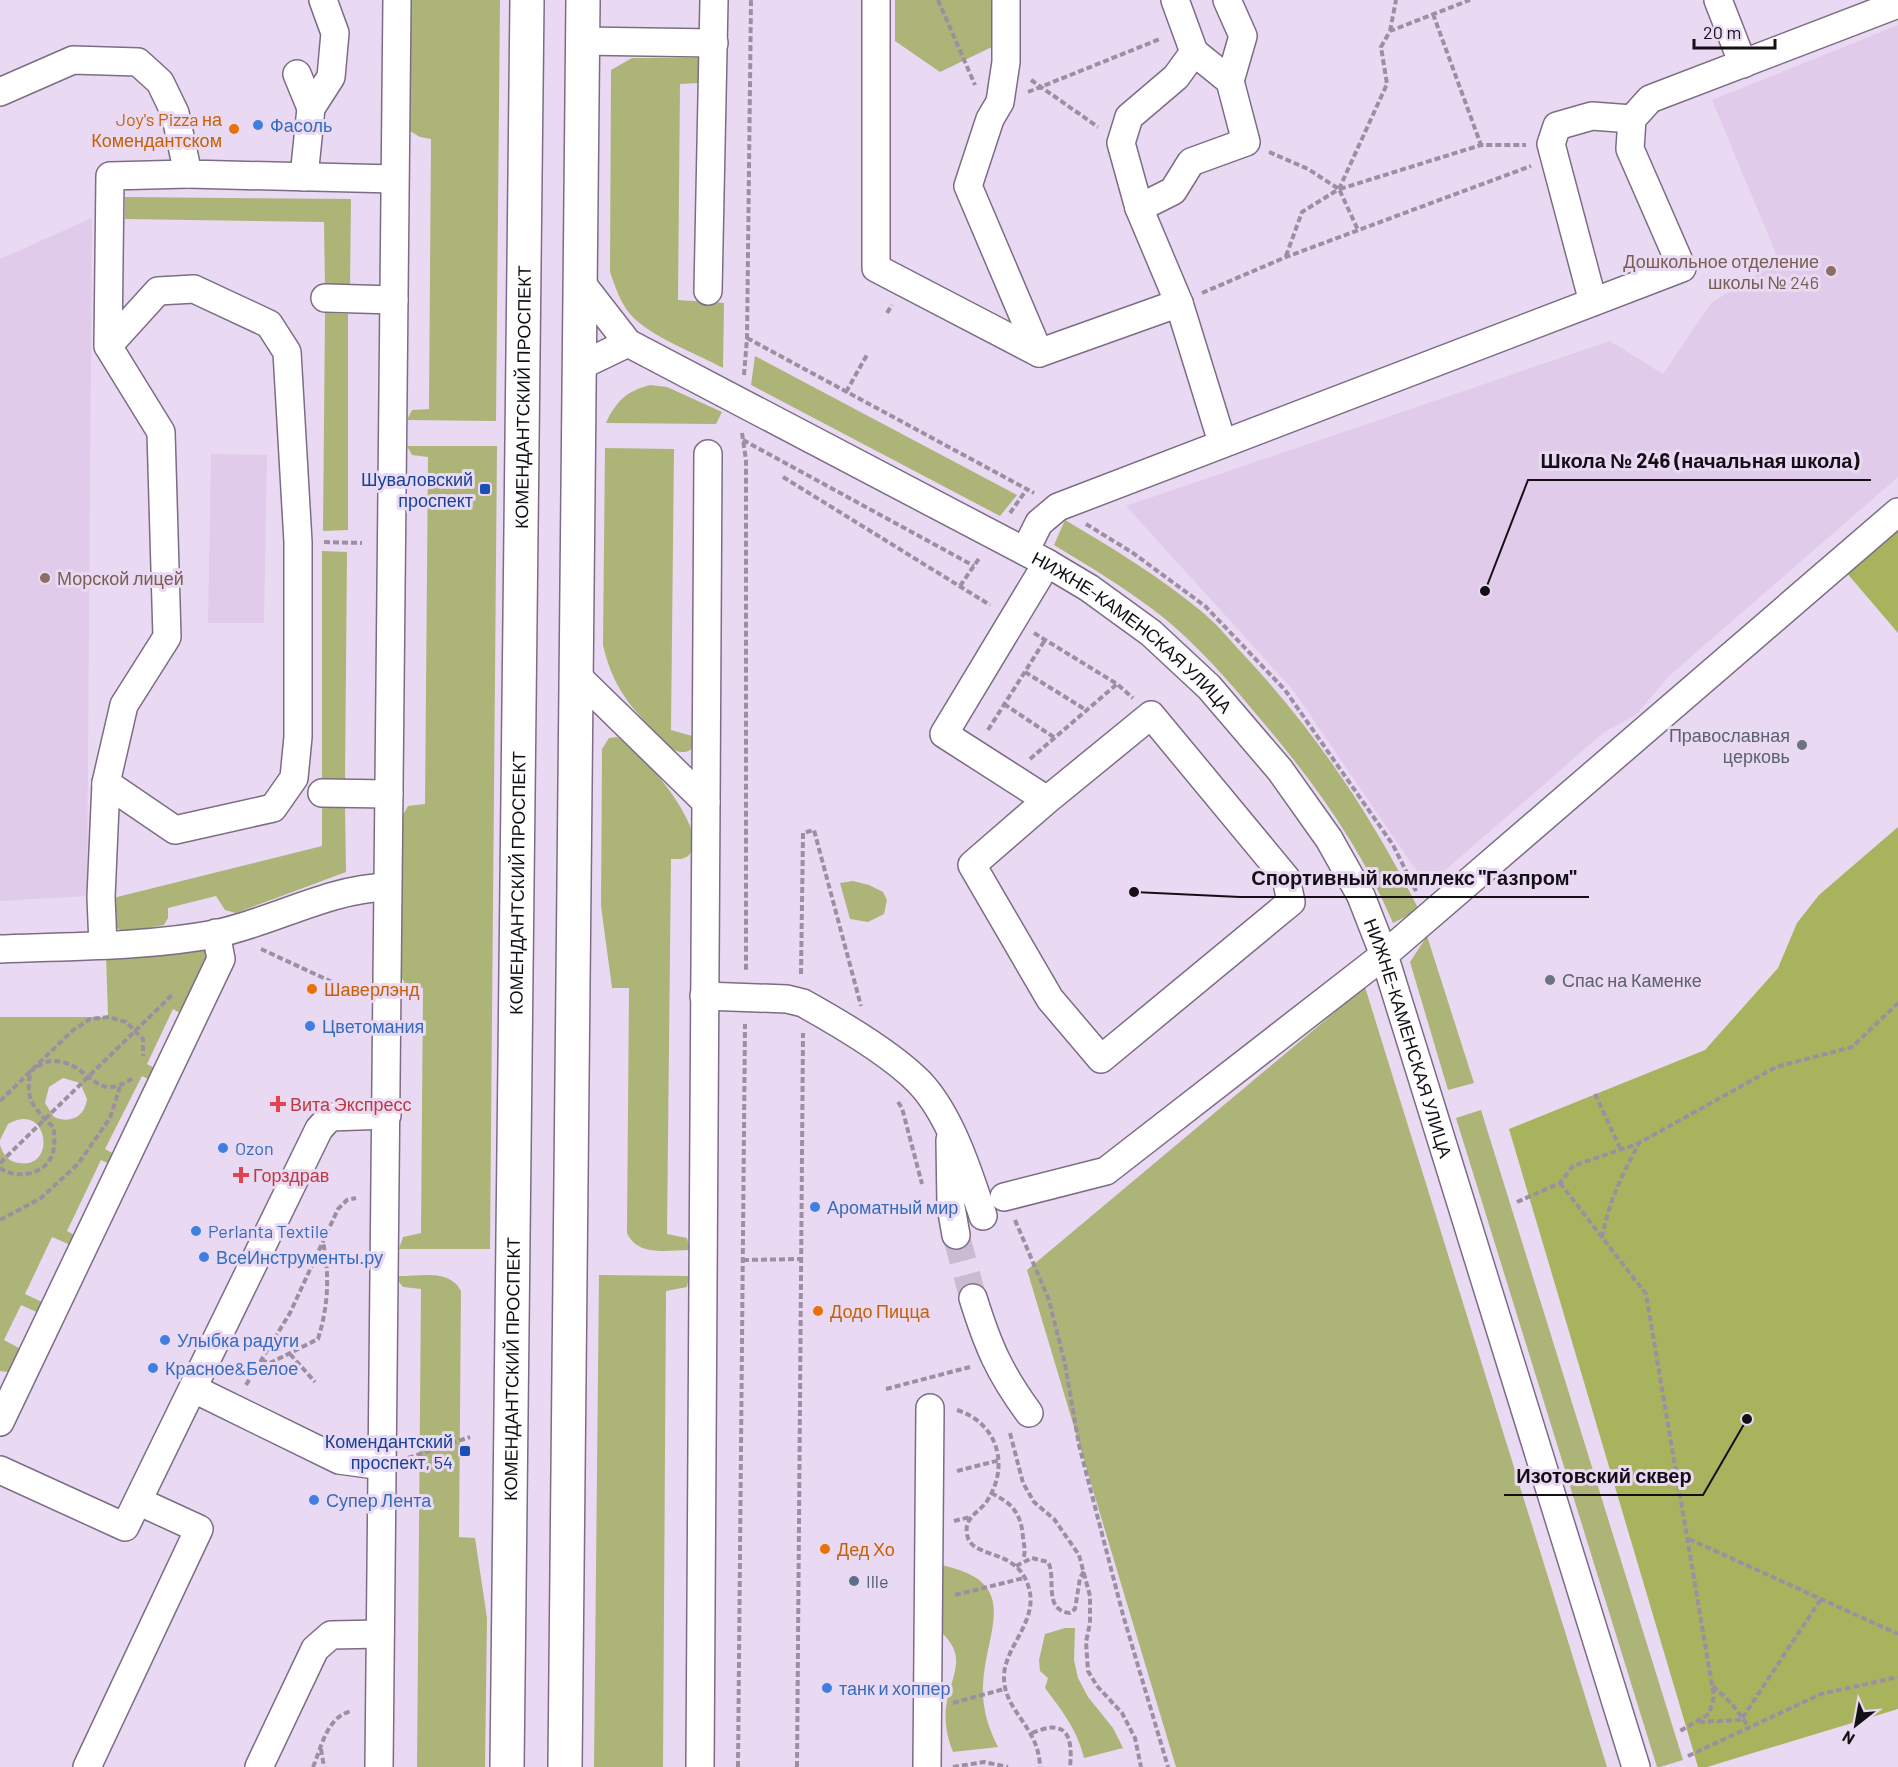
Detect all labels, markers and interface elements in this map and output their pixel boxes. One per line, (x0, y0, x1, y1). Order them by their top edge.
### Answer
scale bar (1694, 12, 1775, 50)
text: 20 m (1703, 21, 1741, 43)
place label: Joy's Pizza на Комендантском (91, 108, 223, 151)
place label: Фасоль (270, 114, 332, 136)
marker: Фасоль (251, 118, 265, 132)
marker: Joy's Pizza на Комендантском (227, 122, 241, 136)
place label: Дошкольное отделение школы № 246 (1623, 250, 1819, 293)
marker: Дошкольное отделение школы № 246 (1824, 264, 1838, 278)
street label: КОМЕНДАНТСКИЙ ПРОСПЕКТ (510, 265, 535, 529)
callout: Школа № 246 (начальная школа) (1528, 442, 1871, 480)
text: Школа № 246 (начальная школа) (1541, 448, 1859, 472)
place label: Шуваловский проспект (361, 468, 473, 511)
marker: Шуваловский проспект (478, 482, 492, 496)
street label: НИЖНЕ-КАМЕНСКАЯ УЛИЦА (1028, 546, 1237, 717)
place label: Морской лицей (57, 567, 184, 589)
marker: Морской лицей (38, 571, 52, 585)
place label: Православная церковь (1669, 724, 1790, 767)
marker: Православная церковь (1795, 738, 1809, 752)
street label: КОМЕНДАНТСКИЙ ПРОСПЕКТ (505, 751, 529, 1015)
callout: Спортивный комплекс "Газпром" (1240, 859, 1589, 897)
text: Спортивный комплекс "Газпром" (1251, 865, 1577, 889)
street label: НИЖНЕ-КАМЕНСКАЯ УЛИЦА (1360, 915, 1457, 1161)
place label: Спас на Каменке (1562, 969, 1702, 991)
marker: Спас на Каменке (1543, 973, 1557, 987)
place label: Шаверлэнд (324, 978, 420, 1000)
marker: Шаверлэнд (305, 982, 319, 996)
place label: Цветомания (322, 1015, 424, 1037)
marker: Цветомания (303, 1019, 317, 1033)
place label: Вита Экспресс (290, 1093, 412, 1115)
marker: Вита Экспресс (271, 1097, 285, 1111)
place label: Ozon (235, 1137, 274, 1159)
marker: Ozon (216, 1141, 230, 1155)
place label: Горздрав (253, 1164, 329, 1186)
marker: Горздрав (234, 1168, 248, 1182)
place label: Ароматный мир (827, 1196, 958, 1218)
marker: Ароматный мир (808, 1200, 822, 1214)
place label: Perlanta Textile (208, 1220, 329, 1242)
marker: Perlanta Textile (189, 1224, 203, 1238)
street label: КОМЕНДАНТСКИЙ ПРОСПЕКТ (499, 1237, 524, 1501)
place label: ВсеИнструменты.ру (216, 1246, 383, 1268)
marker: ВсеИнструменты.ру (197, 1250, 211, 1264)
place label: Додо Пицца (830, 1300, 931, 1322)
marker: Додо Пицца (811, 1304, 825, 1318)
place label: Улыбка радуги (177, 1329, 299, 1351)
marker: Улыбка радуги (158, 1333, 172, 1347)
place label: Красное&Белое (165, 1357, 298, 1379)
marker: Красное&Белое (146, 1361, 160, 1375)
place label: Комендантский проспект, 54 (325, 1430, 453, 1473)
marker: Комендантский проспект, 54 (458, 1444, 472, 1458)
callout: Изотовский сквер (1504, 1457, 1703, 1495)
text: Изотовский сквер (1516, 1463, 1692, 1487)
place label: Супер Лента (326, 1489, 432, 1511)
marker: Супер Лента (307, 1493, 321, 1507)
place label: Дед Хо (837, 1538, 895, 1560)
marker: Дед Хо (818, 1542, 832, 1556)
place label: Ille (866, 1570, 889, 1592)
marker: Ille (847, 1574, 861, 1588)
place label: танк и хоппер (839, 1677, 950, 1699)
marker: танк и хоппер (820, 1681, 834, 1695)
north arrow (1826, 1695, 1886, 1755)
text: N (1839, 1727, 1857, 1749)

